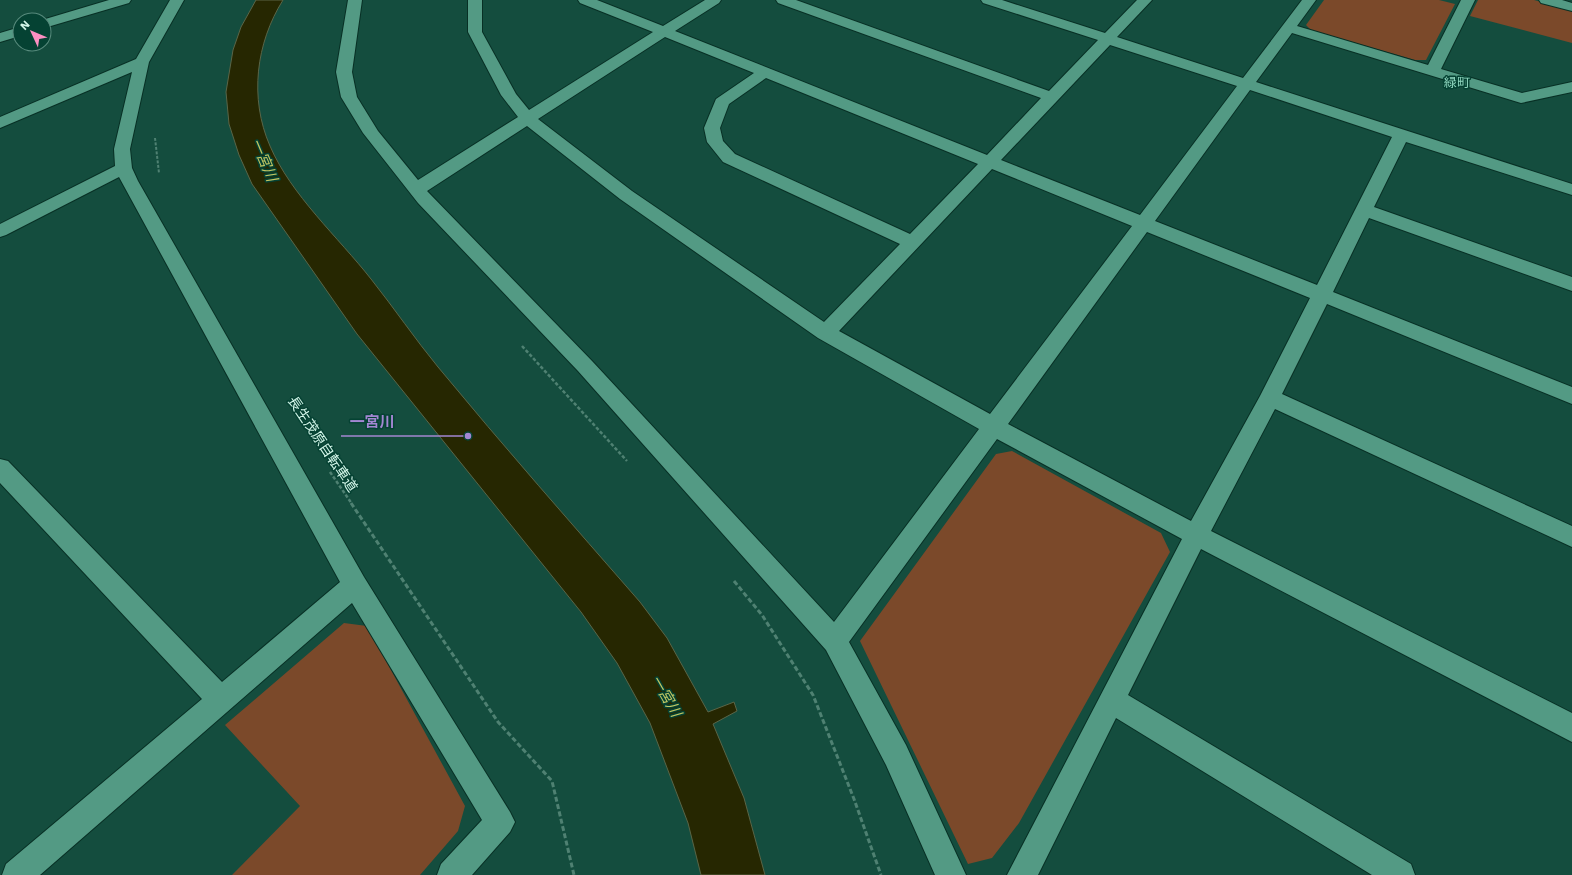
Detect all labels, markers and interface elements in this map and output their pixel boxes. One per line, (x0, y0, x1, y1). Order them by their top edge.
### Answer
north arrow (12, 12, 52, 52)
text: N (18, 18, 33, 33)
district label: 緑町 (1444, 75, 1470, 90)
water label: 一宮川 (247, 136, 282, 186)
street label: 長生茂原自転車道 (285, 393, 361, 495)
callout: 一宮川 (341, 409, 402, 436)
text: 一宮川 (349, 413, 395, 431)
water label: 一宮川 (647, 672, 686, 722)

